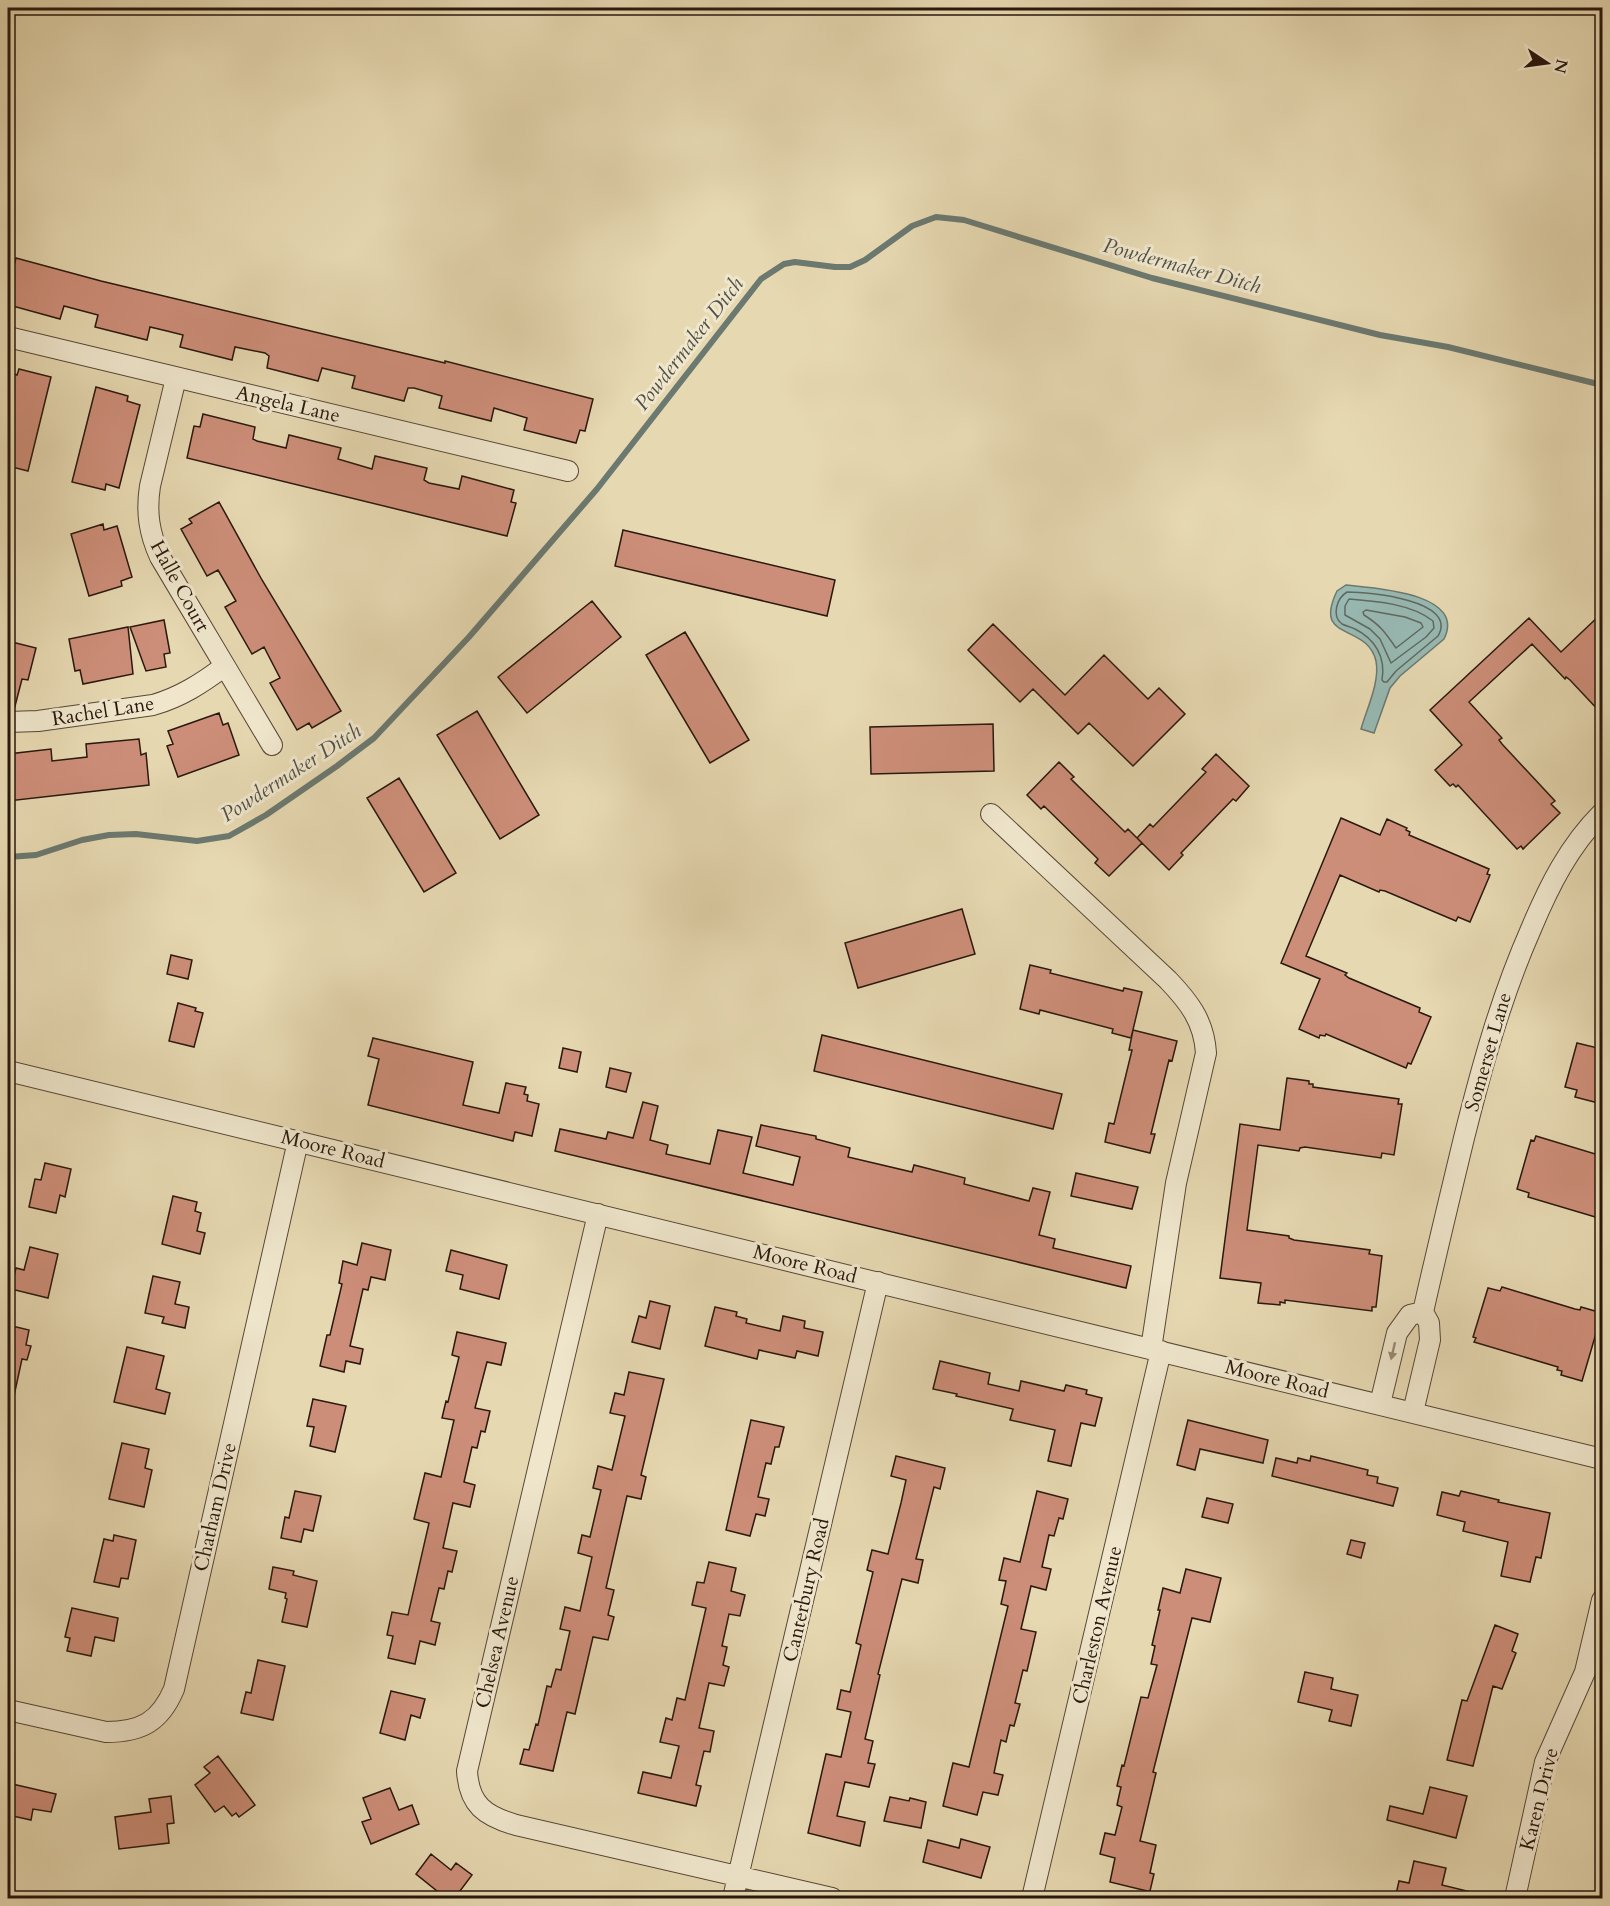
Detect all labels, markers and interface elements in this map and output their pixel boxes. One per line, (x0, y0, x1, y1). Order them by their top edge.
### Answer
north arrow (1517, 33, 1577, 93)
text: N (1548, 57, 1573, 75)
water label: Powdermaker Ditch (1100, 231, 1264, 301)
water label: Powdermaker Ditch (628, 271, 750, 417)
street label: Angela Lane (233, 379, 343, 429)
street label: Halle Court (144, 535, 217, 637)
street label: Rachel Lane (50, 690, 156, 732)
water label: Powdermaker Ditch (215, 717, 367, 829)
street label: Somerset Lane (1458, 989, 1518, 1115)
street label: Moore Road (278, 1123, 388, 1175)
street label: Moore Road (750, 1238, 860, 1290)
one-way arrow (1387, 1342, 1397, 1361)
street label: Moore Road (1222, 1353, 1332, 1405)
street label: Chatham Drive (187, 1440, 243, 1574)
street label: Canterbury Road (776, 1515, 836, 1665)
street label: Charleston Avenue (1066, 1543, 1128, 1707)
street label: Chelsea Avenue (469, 1573, 525, 1711)
street label: Karen Drive (1513, 1745, 1565, 1853)

